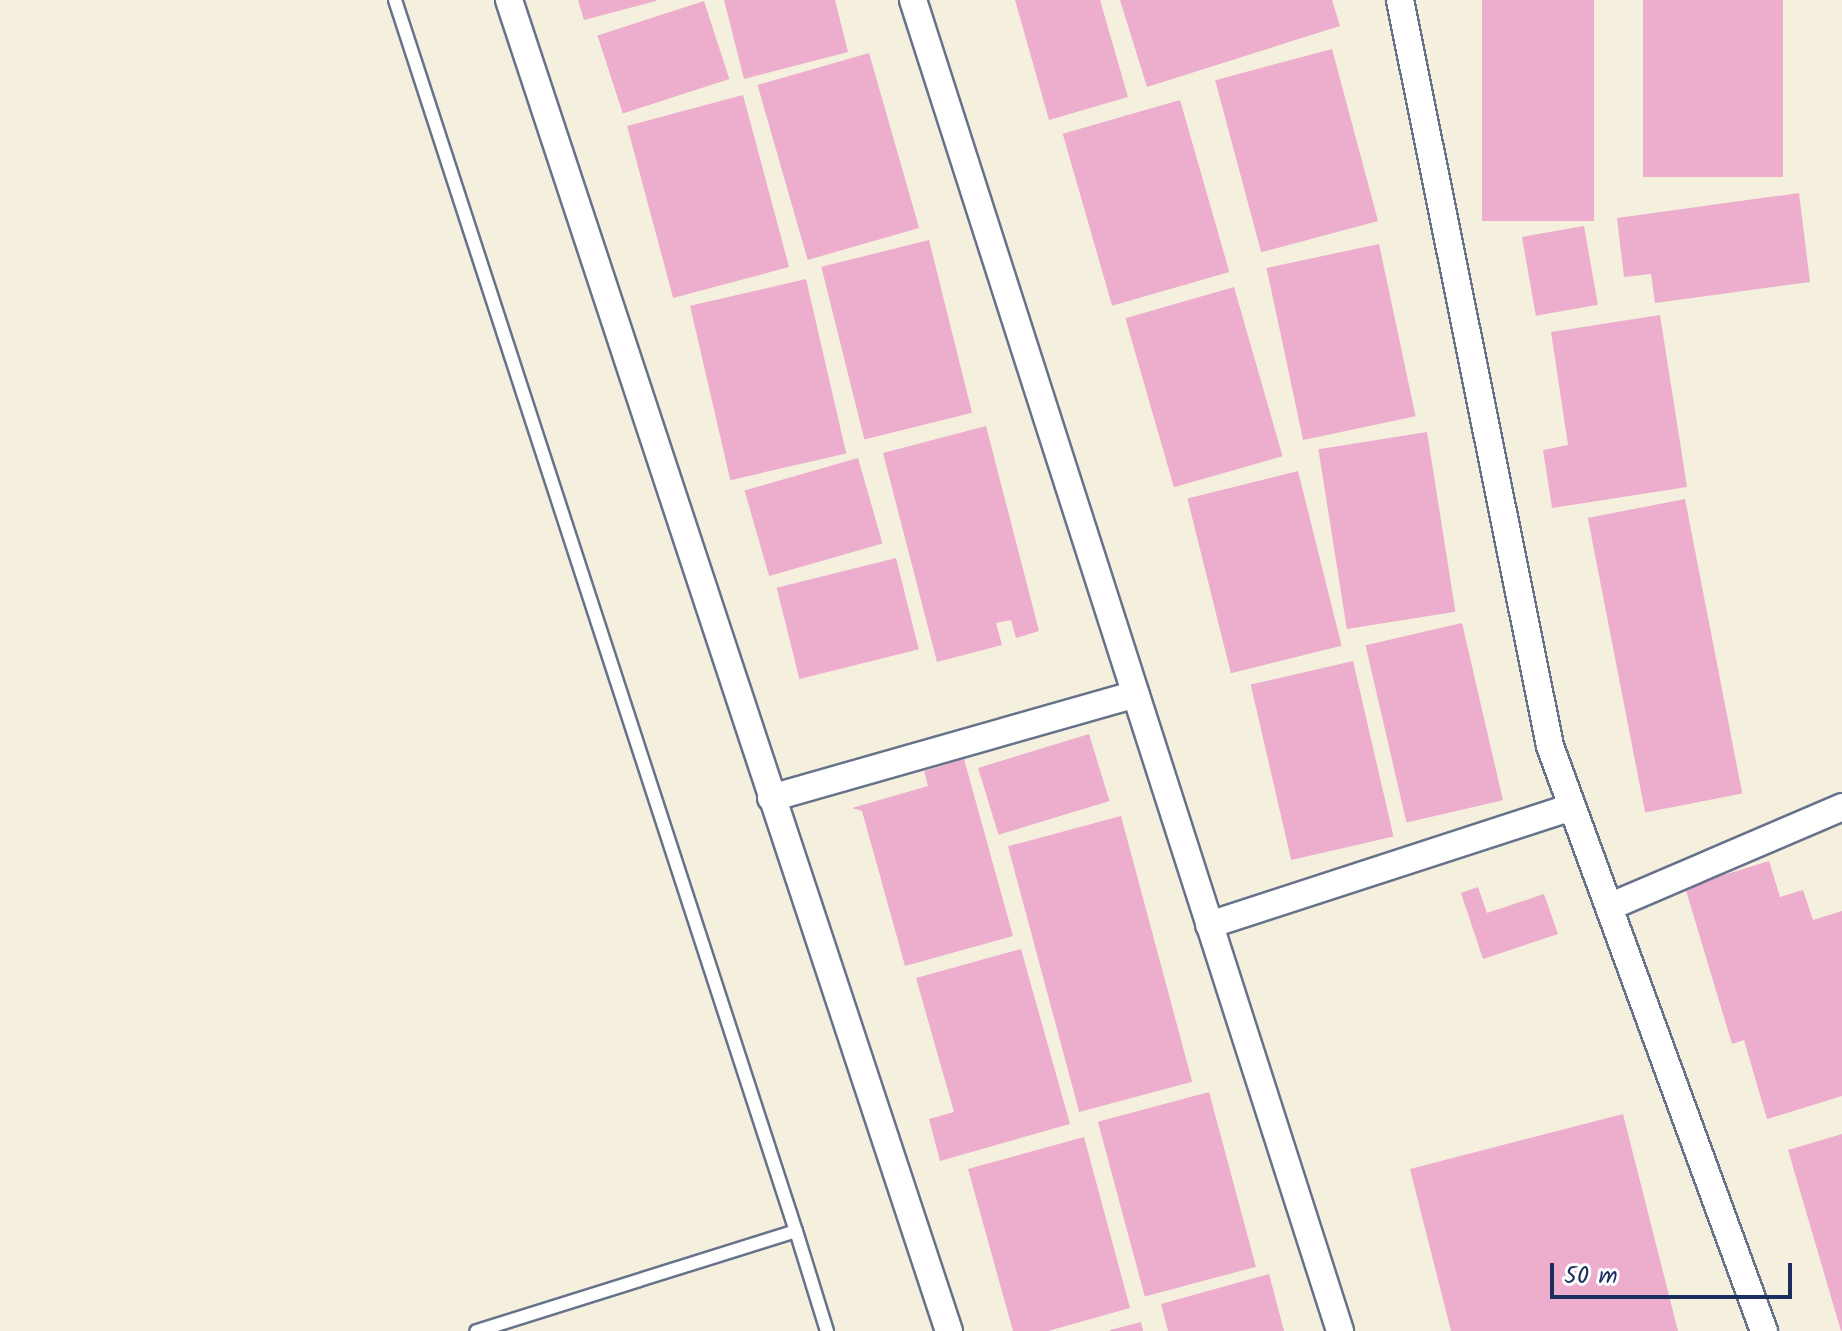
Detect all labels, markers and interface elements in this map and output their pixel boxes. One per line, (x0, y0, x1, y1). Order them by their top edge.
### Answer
scale bar (1554, 1247, 1796, 1297)
text: 50 m (1564, 1257, 1618, 1296)

